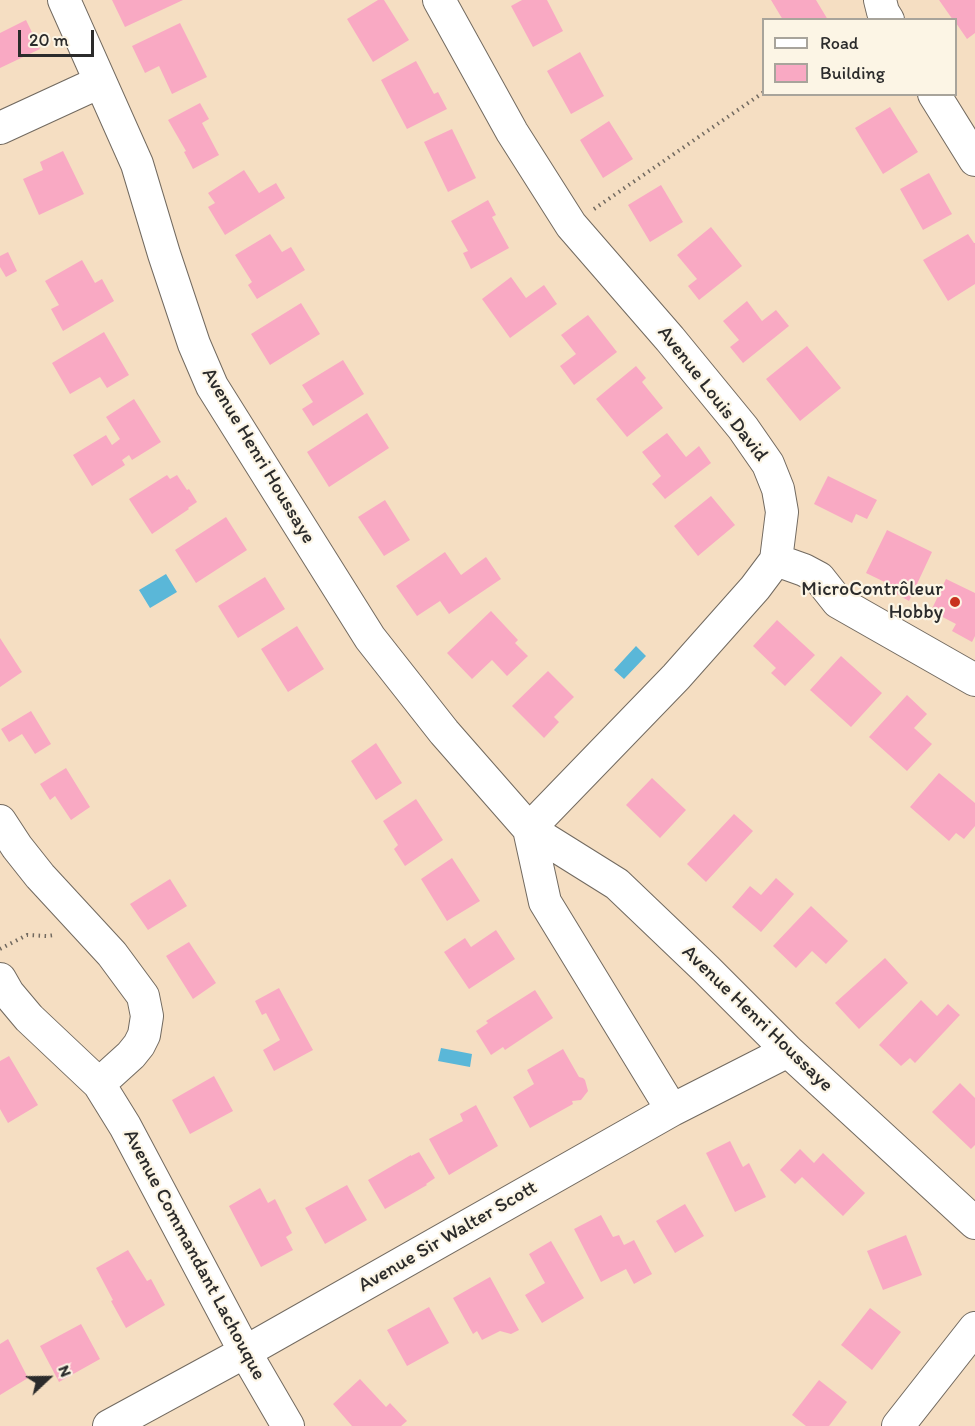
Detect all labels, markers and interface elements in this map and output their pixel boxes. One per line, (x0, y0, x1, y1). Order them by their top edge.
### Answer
scale bar (21, 18, 98, 56)
legend (762, 18, 957, 96)
text: 20 m (29, 29, 69, 51)
text: Road (820, 32, 859, 54)
text: Building (820, 62, 885, 84)
street label: Avenue Louis David (652, 321, 772, 467)
street label: Avenue Henri Houssaye (196, 364, 320, 548)
place label: MicroContrôleur Hobby (801, 578, 943, 625)
marker: MicroContrôleur Hobby (948, 595, 962, 609)
street label: Avenue Henri Houssaye (676, 941, 838, 1097)
street label: Avenue Commandant Lachouque (118, 1126, 270, 1384)
street label: Avenue Sir Walter Scott (354, 1176, 542, 1298)
north arrow (18, 1348, 78, 1408)
text: N (54, 1362, 76, 1380)

